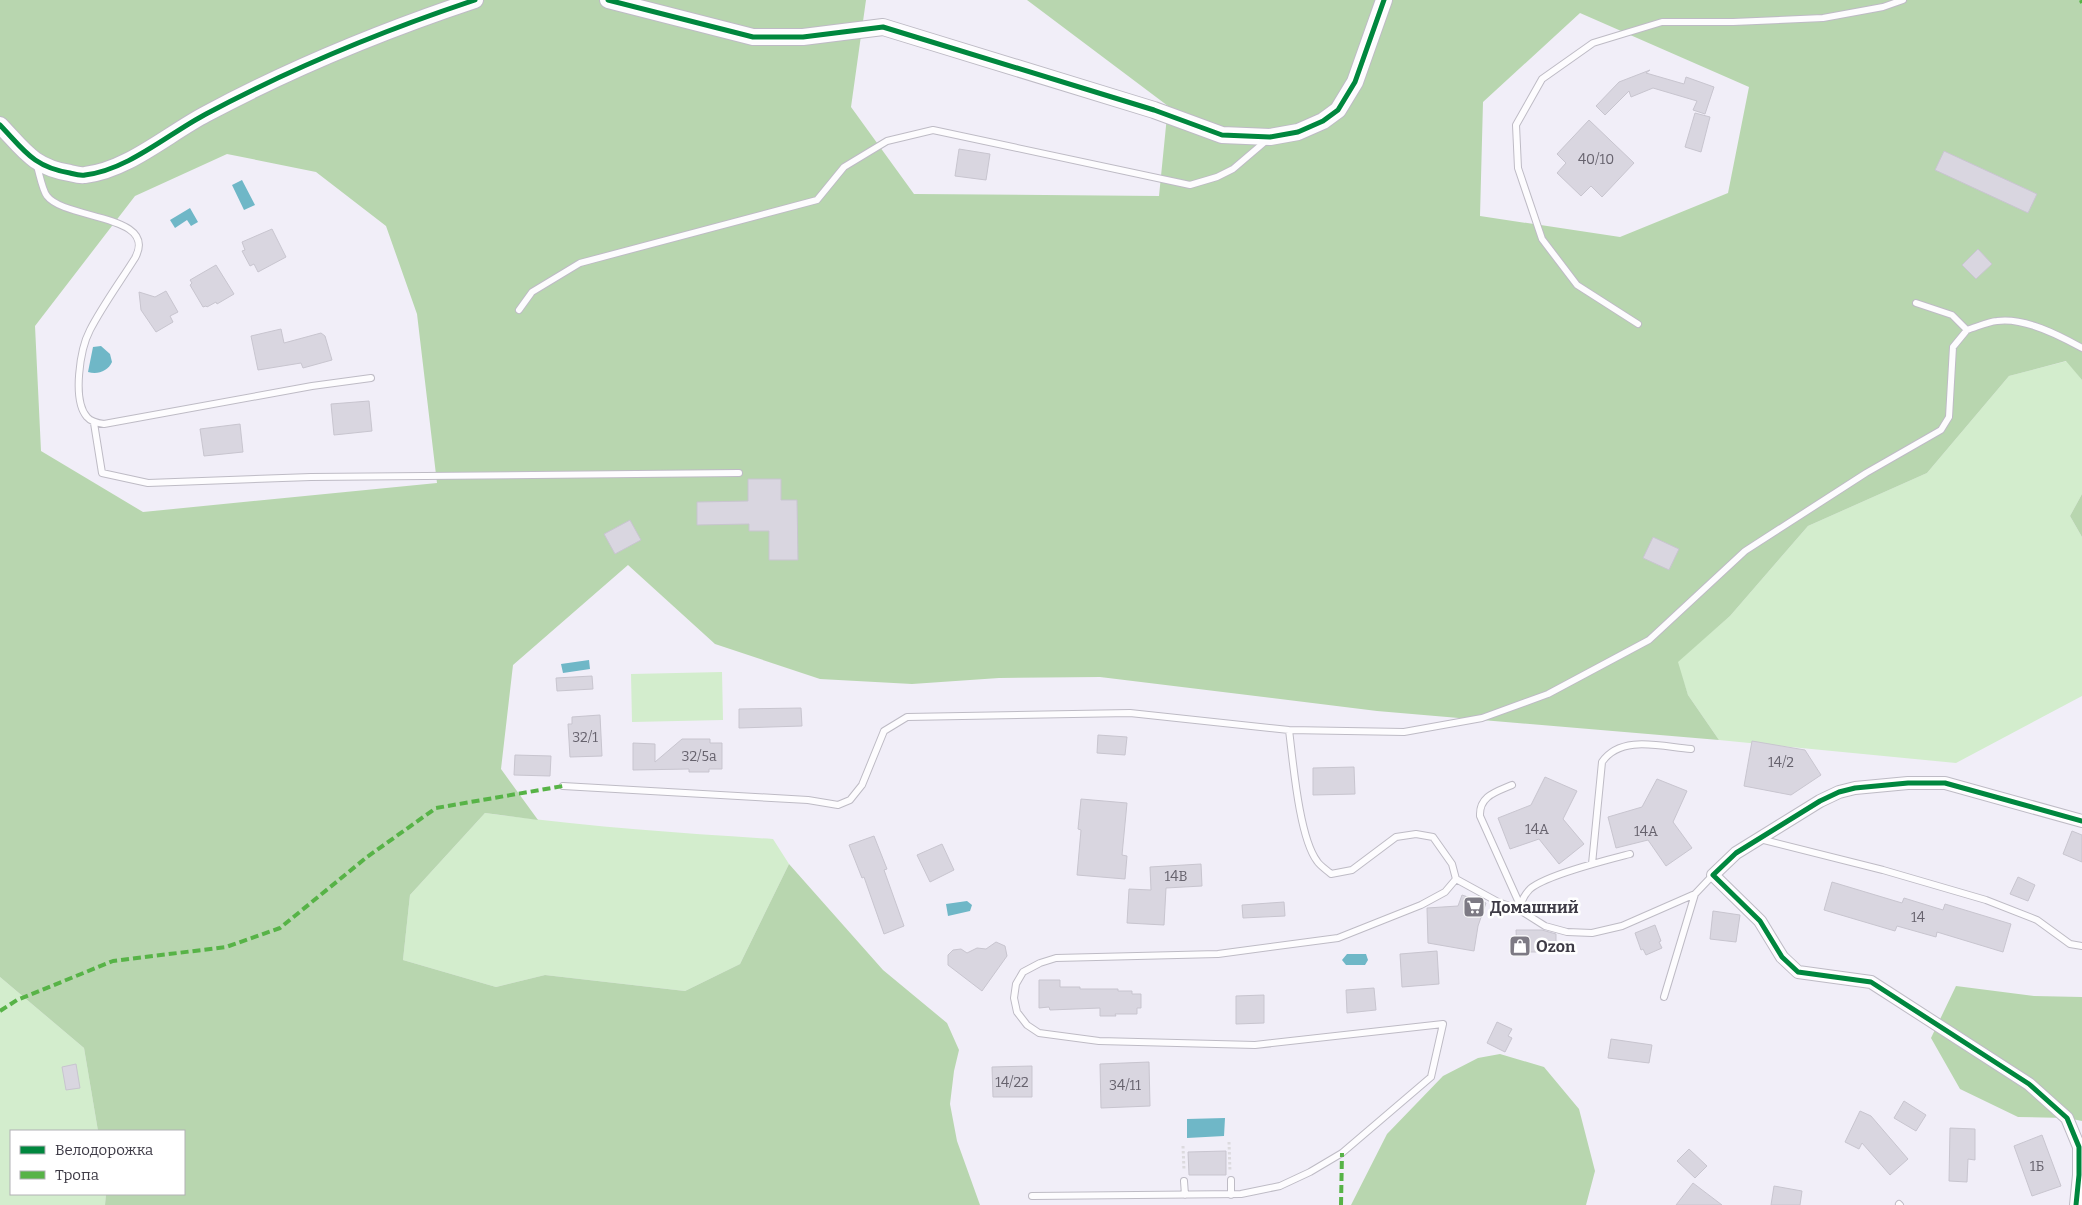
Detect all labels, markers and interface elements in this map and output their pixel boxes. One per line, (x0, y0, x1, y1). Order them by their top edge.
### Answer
house number: 40/10 (1578, 151, 1614, 168)
house number: 32/1 (572, 729, 598, 746)
house number: 32/5а (681, 748, 717, 765)
house number: 14/2 (1768, 754, 1794, 771)
house number: 14А (1525, 821, 1549, 838)
house number: 14А (1634, 823, 1658, 840)
house number: 14В (1165, 868, 1187, 885)
supermarket icon: Домашний (1462, 895, 1486, 919)
place label: Домашний (1490, 898, 1579, 917)
house number: 14 (1911, 909, 1925, 926)
shop icon: Ozon (1508, 934, 1532, 958)
place label: Ozon (1536, 937, 1576, 956)
house number: 14/22 (995, 1074, 1029, 1091)
house number: 34/11 (1109, 1077, 1141, 1094)
legend (10, 1130, 185, 1195)
text: Велодорожка (55, 1141, 153, 1159)
house number: 1Б (2030, 1158, 2044, 1175)
text: Тропа (55, 1166, 99, 1184)

